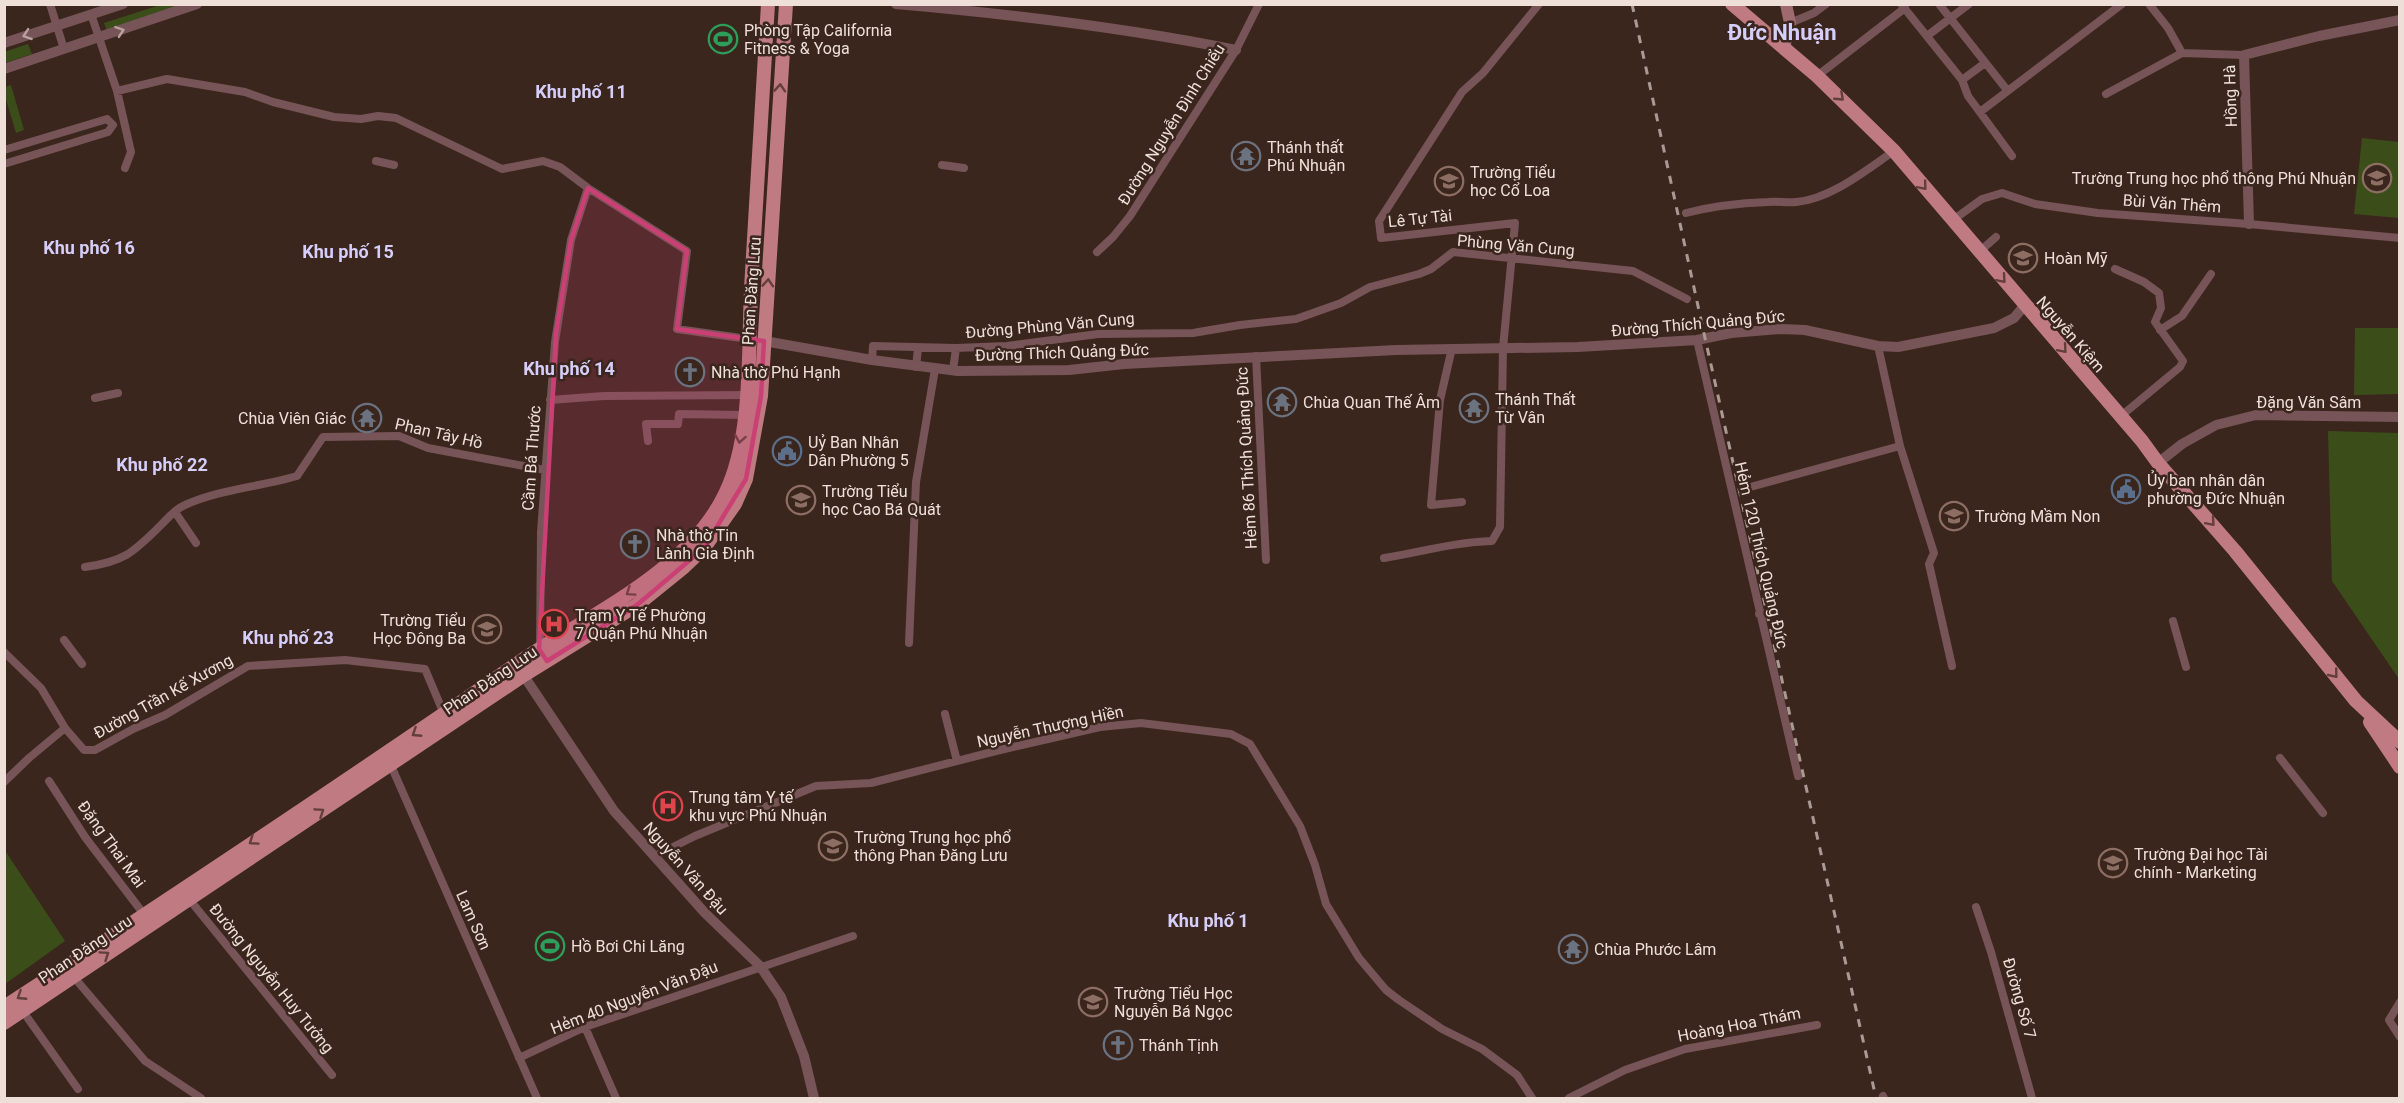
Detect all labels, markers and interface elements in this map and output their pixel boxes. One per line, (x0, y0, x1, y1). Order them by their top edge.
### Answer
district label: Đức Nhuận (1727, 20, 1837, 45)
place label: Phòng Tập California Fitness & Yoga (744, 21, 892, 58)
sports icon: Phòng Tập California Fitness & Yoga (707, 23, 739, 55)
one-way arrow (114, 26, 125, 38)
one-way arrow (23, 28, 33, 41)
street label: Đường Nguyễn Đình Chiểu (1114, 40, 1229, 208)
street label: Hồng Hà (2220, 64, 2241, 128)
district label: Khu phố 11 (535, 81, 627, 102)
one-way arrow (774, 84, 787, 93)
one-way arrow (1833, 90, 1844, 101)
place label: Thánh thất Phú Nhuận (1267, 138, 1345, 175)
temple icon: Thánh thất Phú Nhuận (1230, 140, 1262, 172)
school or university icon: Trường Trung học phổ thông Phú Nhuận (2361, 162, 2393, 194)
place label: Trường Tiểu học Cổ Loa (1470, 163, 1556, 200)
school or university icon: Trường Tiểu học Cổ Loa (1433, 165, 1465, 197)
place label: Trường Trung học phổ thông Phú Nhuận (2072, 169, 2356, 188)
one-way arrow (1916, 179, 1927, 190)
street label: Bùi Văn Thêm (2122, 191, 2222, 216)
street label: Lê Tự Tài (1387, 206, 1453, 231)
street label: Phùng Văn Cung (1456, 231, 1576, 260)
street label: Phan Đăng Lưu (738, 236, 765, 346)
district label: Khu phố 16 (43, 237, 135, 258)
district label: Khu phố 15 (302, 241, 394, 262)
school or university icon: Hoàn Mỹ (2007, 242, 2039, 274)
place label: Hoàn Mỹ (2044, 249, 2108, 268)
one-way arrow (1995, 272, 2006, 283)
one-way arrow (761, 278, 774, 287)
street label: Nguyễn Kiệm (2032, 292, 2109, 376)
street label: Đường Thích Quảng Đức (1611, 306, 1786, 341)
street label: Đường Phùng Văn Cung (965, 309, 1135, 342)
street label: Đường Thích Quảng Đức (975, 340, 1149, 365)
one-way arrow (2056, 342, 2067, 353)
church icon: Nhà thờ Phú Hạnh (674, 356, 706, 388)
district label: Khu phố 14 (523, 358, 615, 379)
place label: Nhà thờ Phú Hạnh (711, 363, 841, 382)
street label: Hẻm 86 Thích Quảng Đức (1232, 366, 1261, 550)
temple icon: Chùa Quan Thế Âm (1266, 386, 1298, 418)
place label: Thánh Thất Từ Vân (1495, 390, 1576, 427)
temple icon: Thánh Thất Từ Vân (1458, 392, 1490, 424)
place label: Chùa Quan Thế Âm (1303, 393, 1440, 412)
street label: Đặng Văn Sâm (2257, 393, 2361, 412)
temple icon: Chùa Viên Giác (351, 402, 383, 434)
street label: Cầm Bá Thước (518, 405, 545, 511)
place label: Chùa Viên Giác (238, 409, 346, 428)
street label: Phan Tây Hồ (393, 414, 485, 453)
place label: Uỷ Ban Nhân Dân Phường 5 (808, 433, 909, 470)
one-way arrow (734, 434, 747, 444)
public building icon: Uỷ Ban Nhân Dân Phường 5 (771, 435, 803, 467)
district label: Khu phố 22 (116, 454, 208, 475)
street label: Hẻm 120 Thích Quảng Đức (1731, 460, 1792, 650)
place label: Ủy ban nhân dân phường Đức Nhuận (2147, 470, 2285, 508)
public building icon: Ủy ban nhân dân phường Đức Nhuận (2110, 473, 2142, 505)
place label: Trường Tiểu học Cao Bá Quát (822, 482, 941, 519)
school or university icon: Trường Tiểu học Cao Bá Quát (785, 484, 817, 516)
school or university icon: Trường Mầm Non (1938, 500, 1970, 532)
place label: Trường Mầm Non (1975, 507, 2100, 526)
one-way arrow (2204, 515, 2215, 526)
place label: Nhà thờ Tin Lành Gia Định (656, 526, 755, 563)
church icon: Nhà thờ Tin Lành Gia Định (619, 528, 651, 560)
one-way arrow (626, 584, 636, 596)
place label: Trạm Y Tế Phường 7 Quận Phú Nhuận (575, 606, 708, 643)
hospital icon: Trạm Y Tế Phường 7 Quận Phú Nhuận (538, 608, 570, 640)
place label: Trường Tiểu Học Đông Ba (373, 611, 466, 648)
school or university icon: Trường Tiểu Học Đông Ba (471, 613, 503, 645)
district label: Khu phố 23 (242, 627, 334, 648)
street label: Phan Đăng Lưu (440, 642, 541, 719)
street label: Đường Trần Kế Xương (90, 650, 236, 743)
one-way arrow (2326, 667, 2337, 678)
street label: Nguyễn Thượng Hiền (975, 702, 1125, 751)
one-way arrow (412, 726, 423, 737)
place label: Trung tâm Y tế khu vực Phú Nhuận (689, 788, 827, 825)
hospital icon: Trung tâm Y tế khu vực Phú Nhuận (652, 790, 684, 822)
street label: Đặng Thai Mai (74, 797, 149, 891)
one-way arrow (314, 808, 325, 819)
street label: Nguyễn Văn Đậu (639, 818, 732, 918)
place label: Trường Trung học phổ thông Phan Đăng Lưu (854, 828, 1011, 865)
school or university icon: Trường Trung học phổ thông Phan Đăng Lưu (817, 830, 849, 862)
one-way arrow (249, 833, 260, 844)
place label: Trường Đại học Tài chính - Marketing (2134, 845, 2268, 882)
school or university icon: Trường Đại học Tài chính - Marketing (2097, 847, 2129, 879)
street label: Lam Sơn (452, 888, 495, 953)
street label: Đường Nguyễn Huy Tưởng (205, 900, 338, 1057)
district label: Khu phố 1 (1167, 910, 1249, 931)
street label: Phan Đăng Lưu (35, 911, 136, 988)
sports icon: Hồ Bơi Chi Lăng (534, 930, 566, 962)
temple icon: Chùa Phước Lâm (1557, 933, 1589, 965)
place label: Hồ Bơi Chi Lăng (571, 937, 685, 956)
place label: Chùa Phước Lâm (1594, 940, 1716, 959)
one-way arrow (99, 951, 110, 962)
street label: Đường Số 7 (1999, 956, 2040, 1041)
street label: Hẻm 40 Nguyễn Văn Đậu (548, 957, 720, 1038)
place label: Trường Tiểu Học Nguyễn Bá Ngọc (1114, 984, 1233, 1021)
school or university icon: Trường Tiểu Học Nguyễn Bá Ngọc (1077, 986, 1109, 1018)
one-way arrow (17, 988, 28, 999)
street label: Hoàng Hoa Thám (1676, 1003, 1802, 1046)
church icon: Thánh Tịnh (1102, 1029, 1134, 1061)
place label: Thánh Tịnh (1139, 1036, 1218, 1055)

